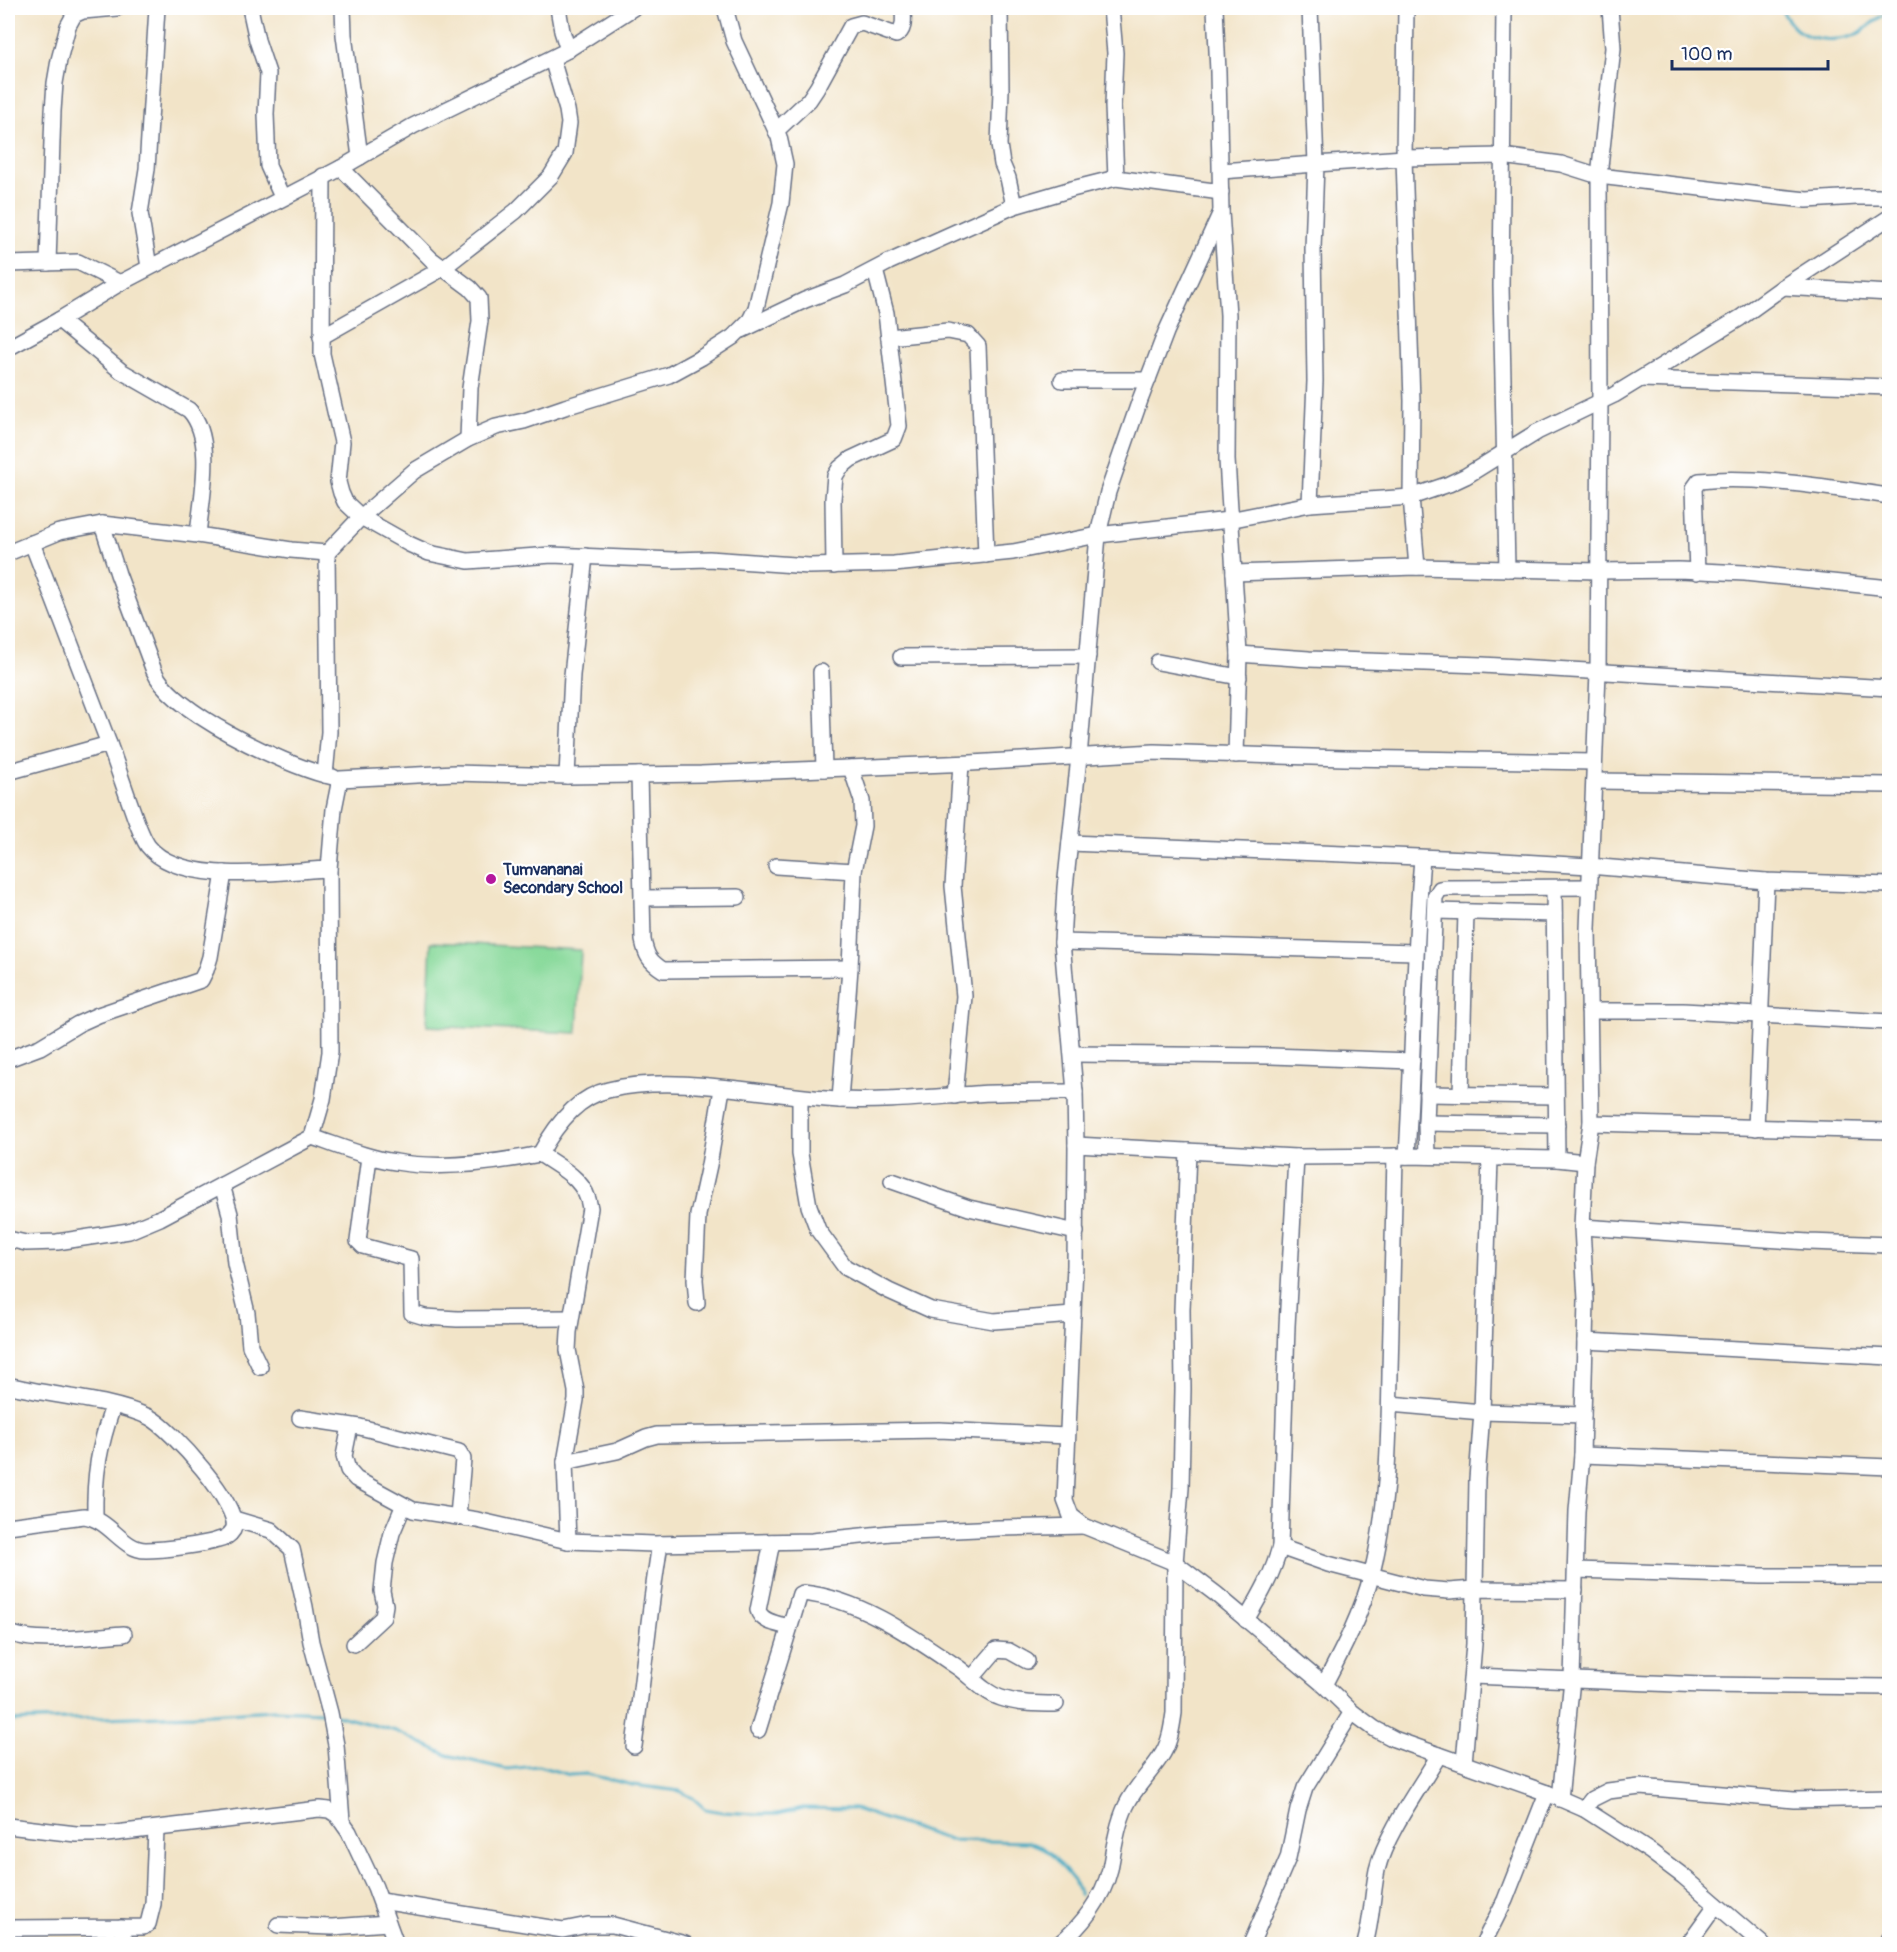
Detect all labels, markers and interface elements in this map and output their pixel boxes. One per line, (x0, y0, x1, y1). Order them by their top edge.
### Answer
scale bar (1672, 33, 1828, 71)
text: 100 m (1681, 43, 1733, 66)
place label: Tumvananai Secondary School (502, 860, 623, 898)
marker: Tumvananai Secondary School (484, 872, 498, 886)

